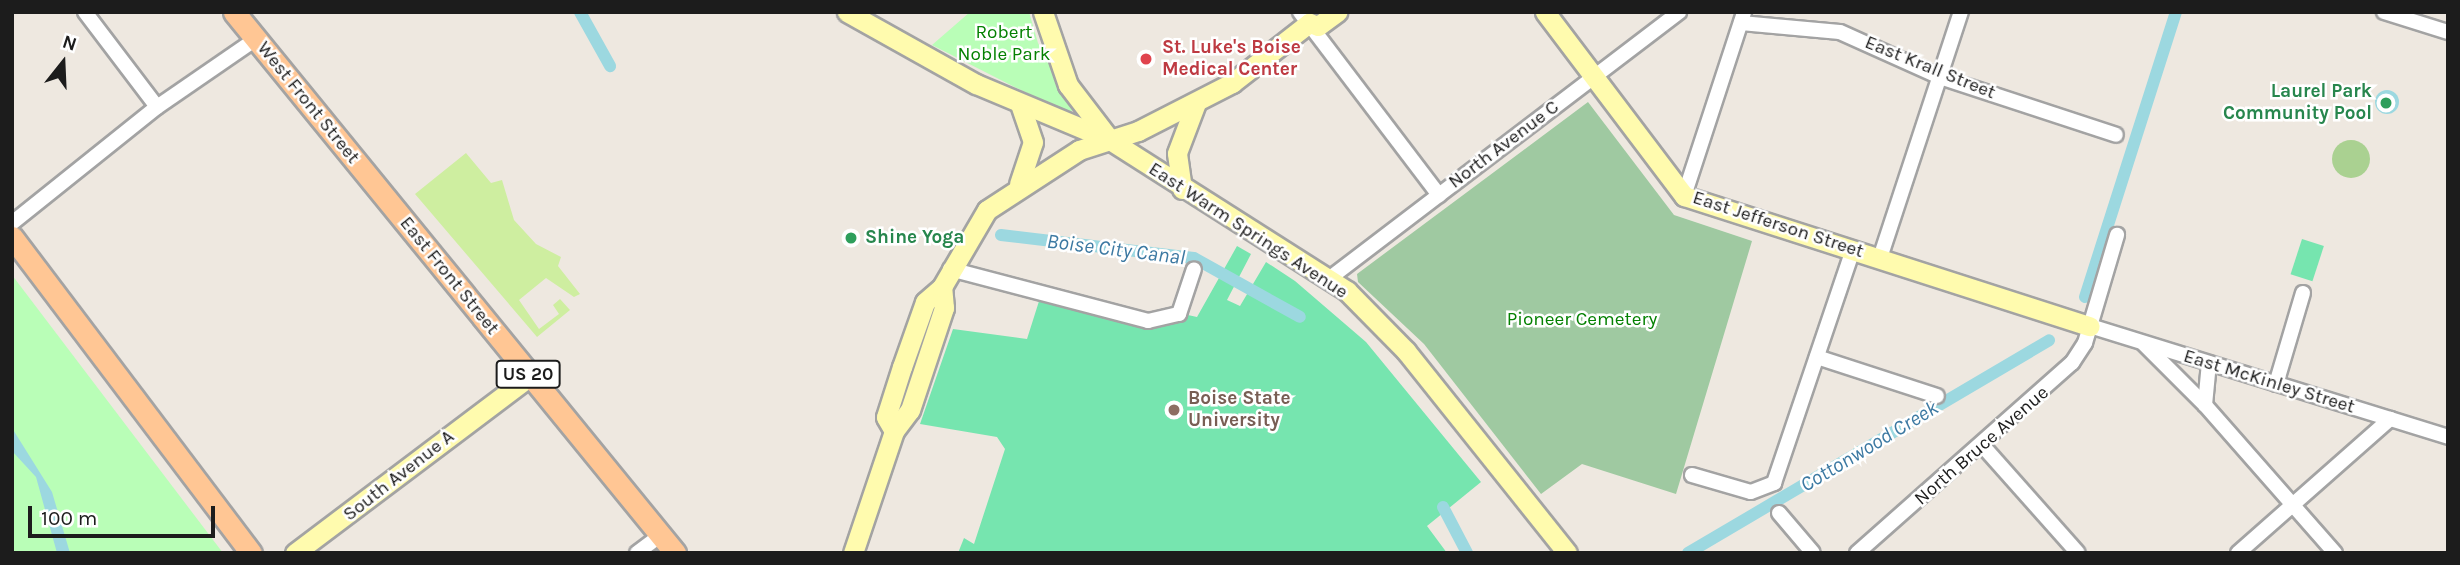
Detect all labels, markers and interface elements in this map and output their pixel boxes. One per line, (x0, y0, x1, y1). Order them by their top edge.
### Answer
park label: Robert Noble Park (958, 22, 1050, 66)
north arrow (28, 28, 98, 98)
text: N (60, 30, 79, 56)
street label: East Krall Street (1861, 31, 1999, 105)
street label: West Front Street (252, 37, 364, 169)
place label: St. Luke's Boise Medical Center (1162, 37, 1301, 81)
marker: St. Luke's Boise Medical Center (1136, 49, 1156, 69)
place label: Laurel Park Community Pool (2223, 81, 2372, 125)
marker: Laurel Park Community Pool (2378, 95, 2394, 111)
street label: North Avenue C (1444, 96, 1564, 194)
street label: East Warm Springs Avenue (1144, 158, 1352, 304)
street label: East Jefferson Street (1690, 187, 1866, 263)
street label: East Front Street (394, 212, 504, 340)
place label: Shine Yoga (865, 227, 964, 249)
water label: Boise City Canal (1045, 228, 1187, 270)
marker: Shine Yoga (843, 230, 859, 246)
park label: Pioneer Cemetery (1507, 309, 1657, 331)
street label: East McKinley Street (2181, 345, 2357, 419)
road number: US 20 (495, 360, 561, 388)
street label: North Bruce Avenue (1910, 382, 2054, 510)
place label: Boise State University (1188, 388, 1290, 432)
water label: Cottonwood Creek (1795, 395, 1943, 497)
marker: Boise State University (1166, 402, 1182, 418)
street label: South Avenue A (339, 426, 459, 526)
scale bar (32, 491, 219, 536)
text: 100 m (41, 506, 98, 530)

